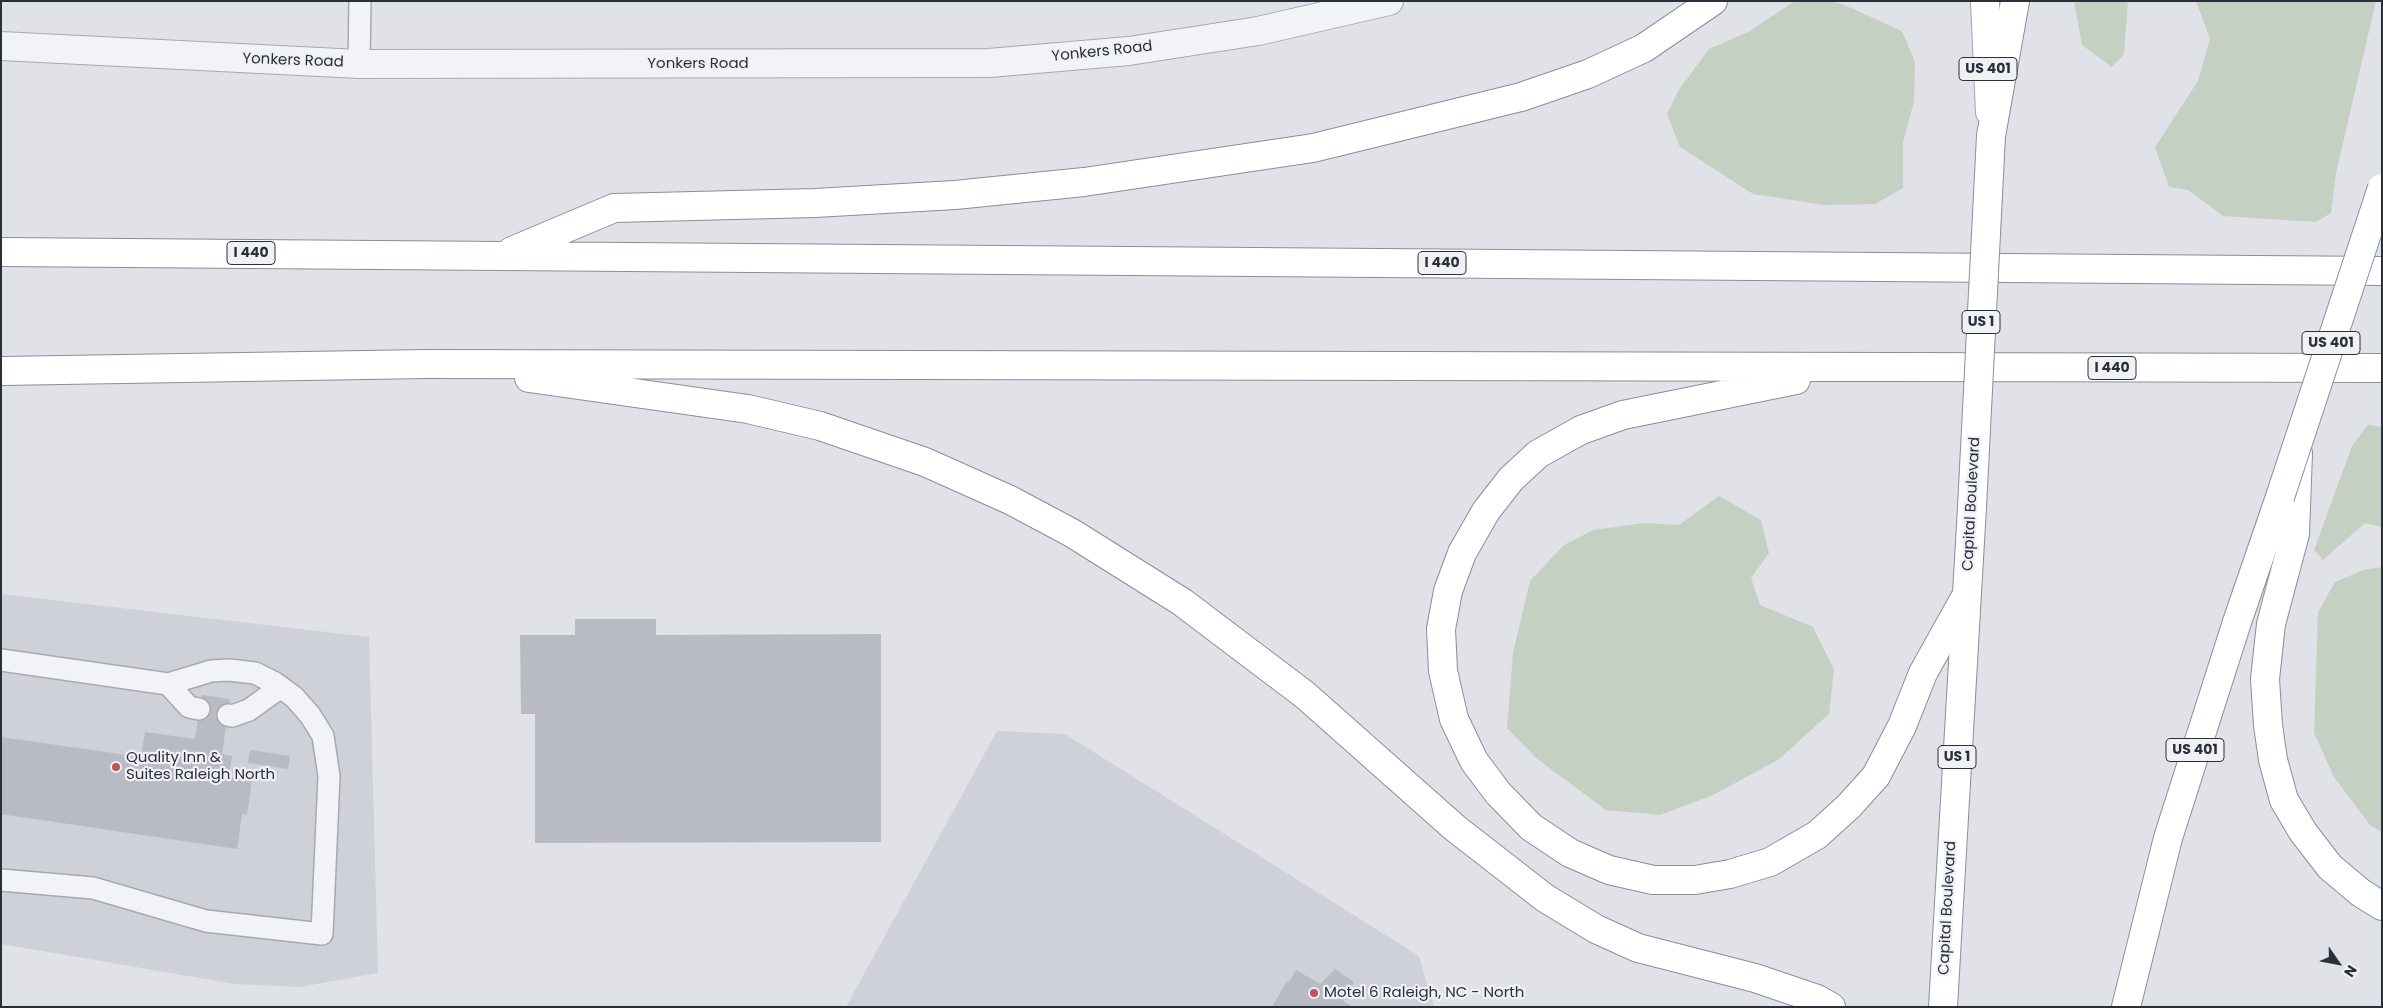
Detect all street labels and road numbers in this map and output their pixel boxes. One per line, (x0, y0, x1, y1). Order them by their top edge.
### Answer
street label: Yonkers Road (1051, 38, 1153, 66)
street label: Yonkers Road (242, 50, 344, 72)
street label: Yonkers Road (647, 55, 749, 73)
road number: US 401 (1959, 58, 2017, 80)
road number: I 440 (227, 242, 275, 264)
road number: I 440 (1418, 252, 1466, 274)
road number: US 1 (1962, 311, 2000, 334)
road number: US 401 (2302, 332, 2360, 354)
road number: I 440 (2088, 356, 2136, 379)
street label: Capital Boulevard (1959, 436, 1985, 572)
road number: US 401 (2166, 738, 2224, 762)
road number: US 1 (1938, 746, 1976, 769)
street label: Capital Boulevard (1935, 840, 1961, 976)

